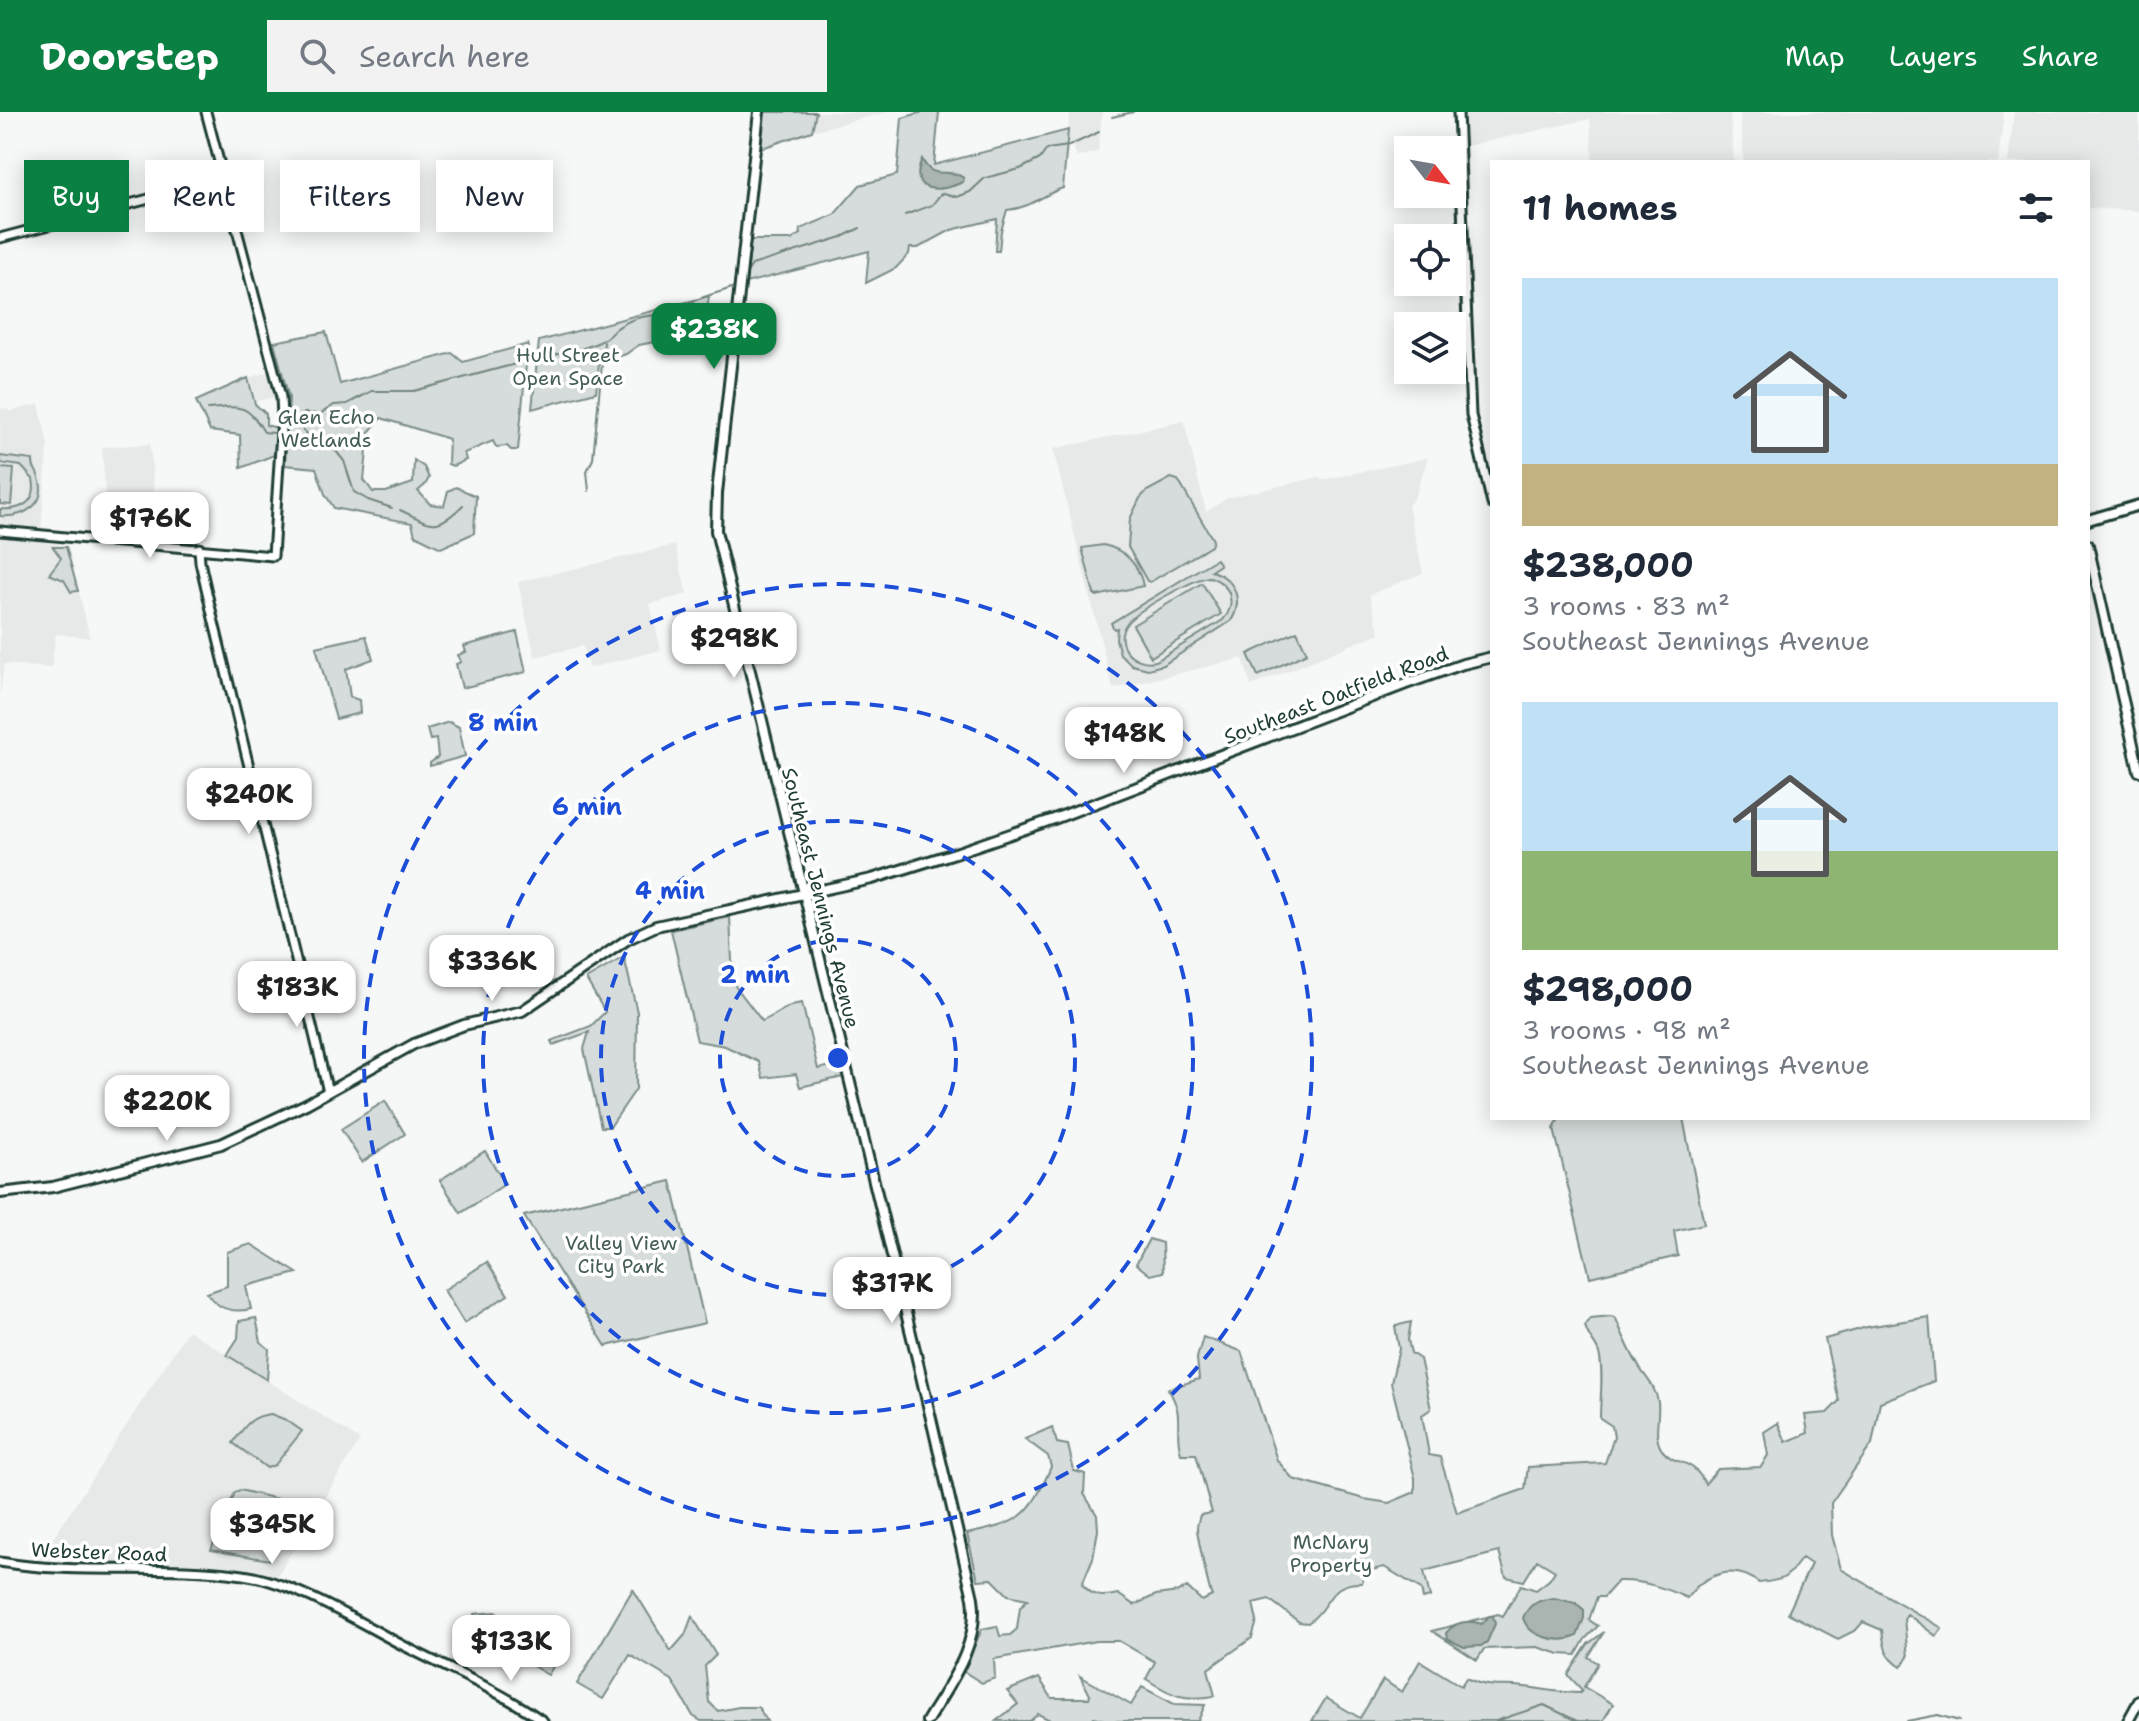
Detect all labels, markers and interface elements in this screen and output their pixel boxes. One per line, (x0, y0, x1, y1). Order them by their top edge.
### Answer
search box (267, 20, 827, 92)
text: Doorstep (40, 31, 219, 82)
icon: search (295, 34, 339, 78)
text: Search here (359, 36, 530, 77)
text: Map (1785, 37, 1845, 75)
text: Layers (1889, 37, 1978, 75)
text: Share (2022, 37, 2099, 75)
north arrow (1394, 136, 1466, 208)
map controls (1394, 136, 1466, 384)
chip: Buy (24, 160, 129, 232)
chip: Rent (145, 160, 264, 232)
chip: Filters (280, 160, 420, 232)
chip: New (436, 160, 553, 232)
text: 11 homes (1522, 185, 1678, 231)
icon: filters (2014, 186, 2058, 230)
button: locate (1394, 224, 1466, 296)
pin: $238K (658, 303, 770, 371)
text: $238K (669, 311, 759, 346)
button: layers (1394, 312, 1466, 384)
icon: home (1718, 330, 1862, 474)
park label: Hull Street Open Space (512, 342, 624, 391)
park label: Glen Echo Wetlands (277, 404, 375, 453)
pin: $176K (94, 492, 206, 560)
text: $176K (109, 500, 191, 535)
text: $238,000 (1522, 542, 1694, 588)
text: 3 rooms · 83 m² (1522, 588, 1730, 623)
pin: $298K (678, 612, 790, 680)
text: $298K (690, 620, 778, 655)
text: Southeast Jennings Avenue (1522, 623, 1870, 658)
street label: Southeast Oatfield Road (1220, 640, 1452, 750)
text: 8 min (468, 707, 538, 739)
pin: $148K (1068, 707, 1180, 775)
text: $148K (1083, 715, 1165, 750)
icon: home (1718, 754, 1862, 898)
street label: Southeast Jennings Avenue (776, 765, 866, 1031)
pin: $240K (193, 768, 305, 836)
text: $240K (205, 776, 293, 811)
text: 6 min (552, 791, 622, 823)
text: 4 min (635, 875, 705, 907)
pin: $336K (436, 935, 548, 1003)
text: $336K (447, 943, 537, 978)
text: 2 min (720, 959, 790, 991)
pin: $183K (241, 961, 353, 1029)
text: $298,000 (1522, 966, 1693, 1012)
text: $183K (256, 969, 338, 1004)
text: 3 rooms · 98 m² (1522, 1012, 1731, 1047)
centre of rings (824, 1044, 852, 1072)
text: Southeast Jennings Avenue (1522, 1047, 1870, 1082)
pin: $220K (111, 1075, 223, 1143)
text: $220K (123, 1083, 211, 1118)
park label: Valley View City Park (565, 1230, 677, 1279)
pin: $317K (836, 1257, 948, 1325)
text: $317K (851, 1265, 933, 1300)
pin: $345K (216, 1498, 328, 1566)
text: $345K (228, 1506, 316, 1541)
park label: McNary Property (1290, 1529, 1372, 1578)
street label: Webster Road (30, 1537, 168, 1567)
pin: $133K (455, 1615, 567, 1683)
text: $133K (470, 1623, 552, 1658)

